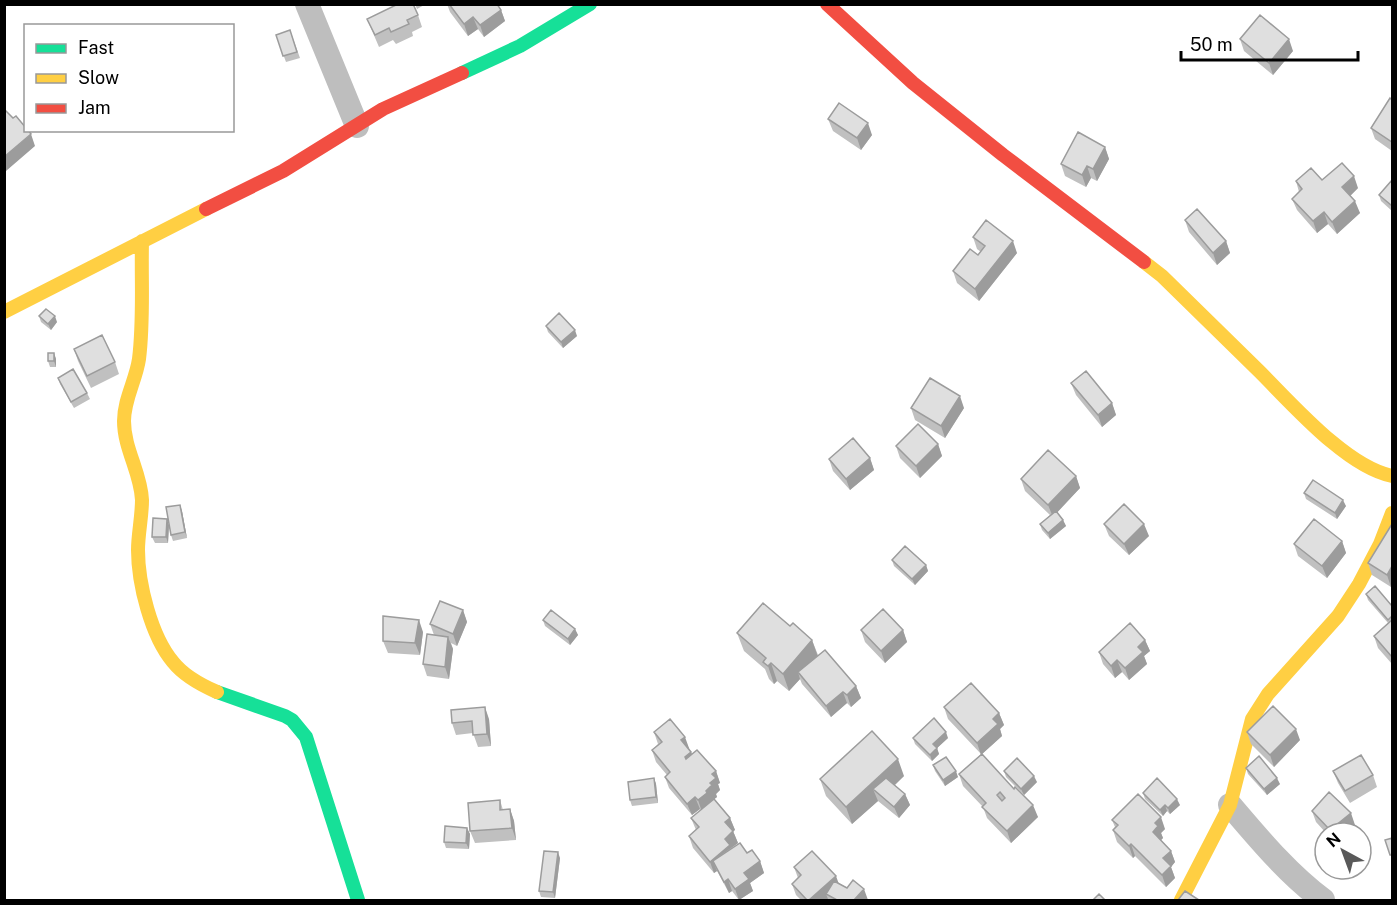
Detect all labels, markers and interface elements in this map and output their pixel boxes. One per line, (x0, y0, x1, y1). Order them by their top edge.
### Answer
legend (24, 24, 234, 132)
scale bar (1181, 24, 1358, 62)
text: 50 m (1190, 34, 1233, 55)
text: Fast (78, 37, 114, 58)
text: Slow (78, 67, 119, 88)
text: Jam (78, 97, 111, 118)
north arrow (1313, 821, 1373, 881)
text: N (1323, 829, 1344, 851)

